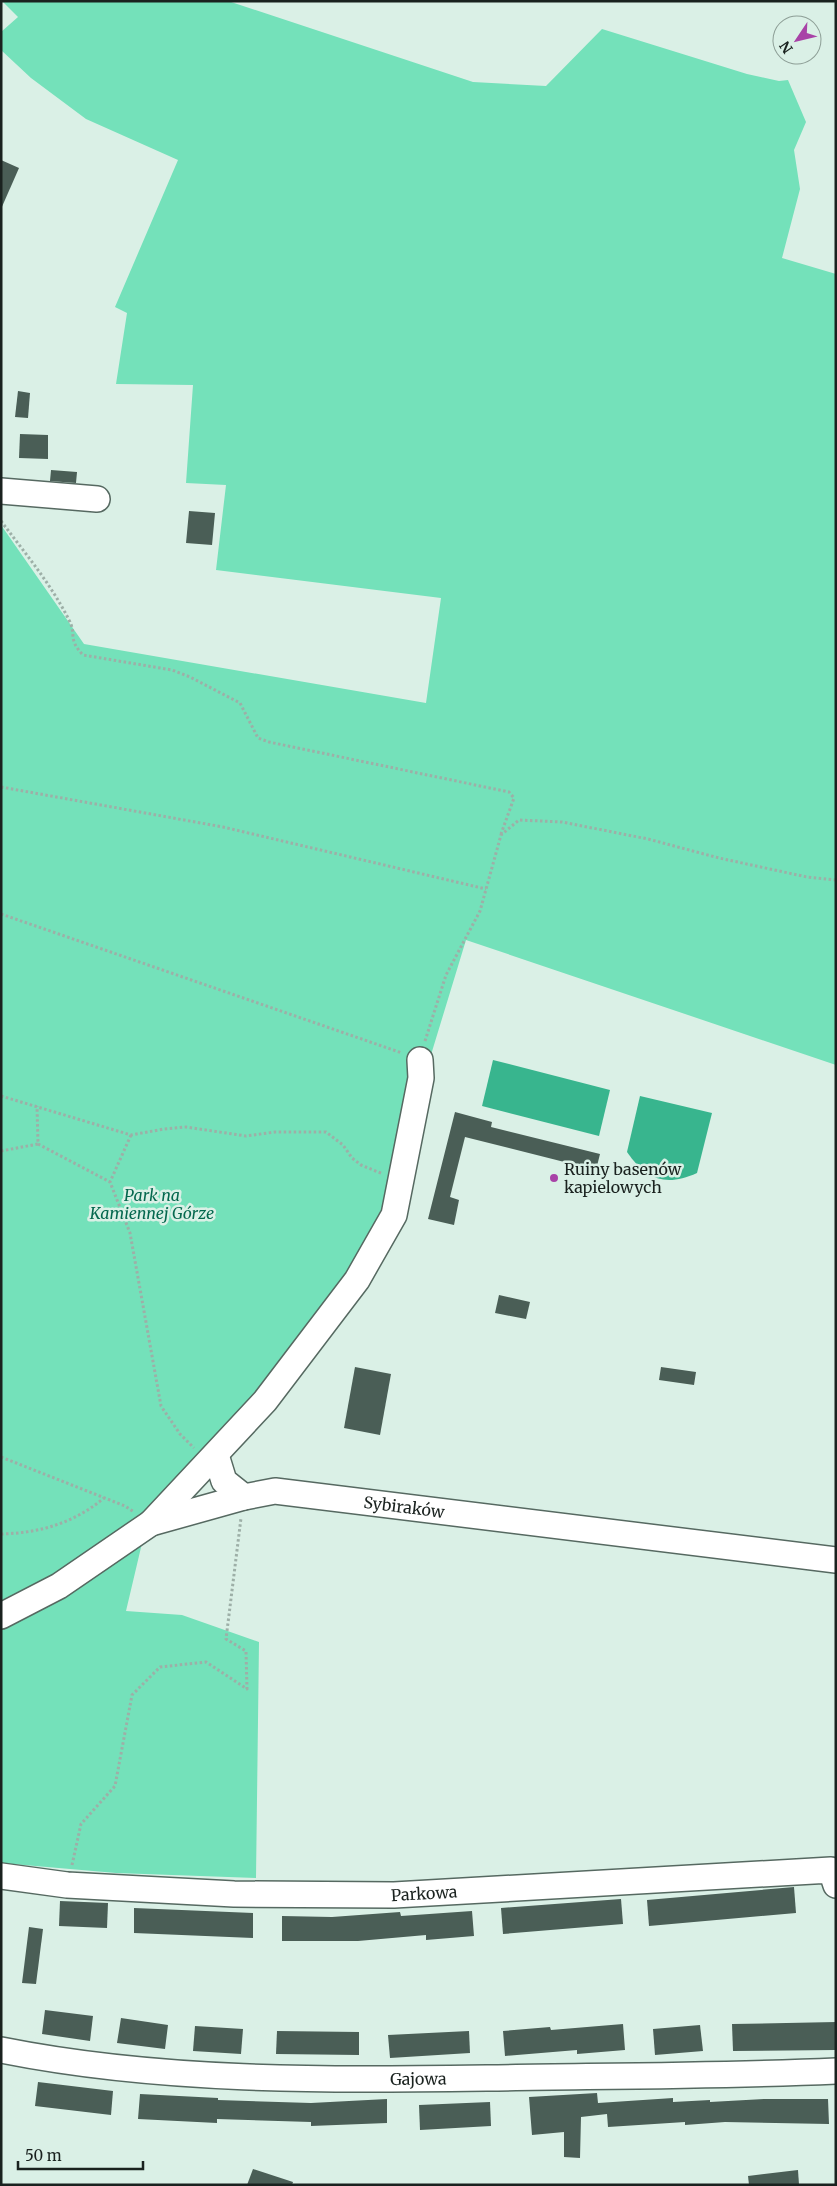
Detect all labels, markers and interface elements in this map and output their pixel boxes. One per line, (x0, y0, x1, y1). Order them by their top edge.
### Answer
north arrow (772, 15, 822, 65)
text: N (776, 38, 797, 57)
place label: Ruiny basenów kapielowych (564, 1159, 682, 1197)
marker: Ruiny basenów kapielowych (548, 1172, 560, 1184)
park label: Park na Kamiennej Górze (89, 1185, 214, 1223)
street label: Sybiraków (363, 1492, 446, 1522)
street label: Parkowa (390, 1881, 458, 1905)
street label: Gajowa (390, 2068, 447, 2089)
scale bar (18, 2138, 142, 2170)
text: 50 m (25, 2146, 62, 2165)

